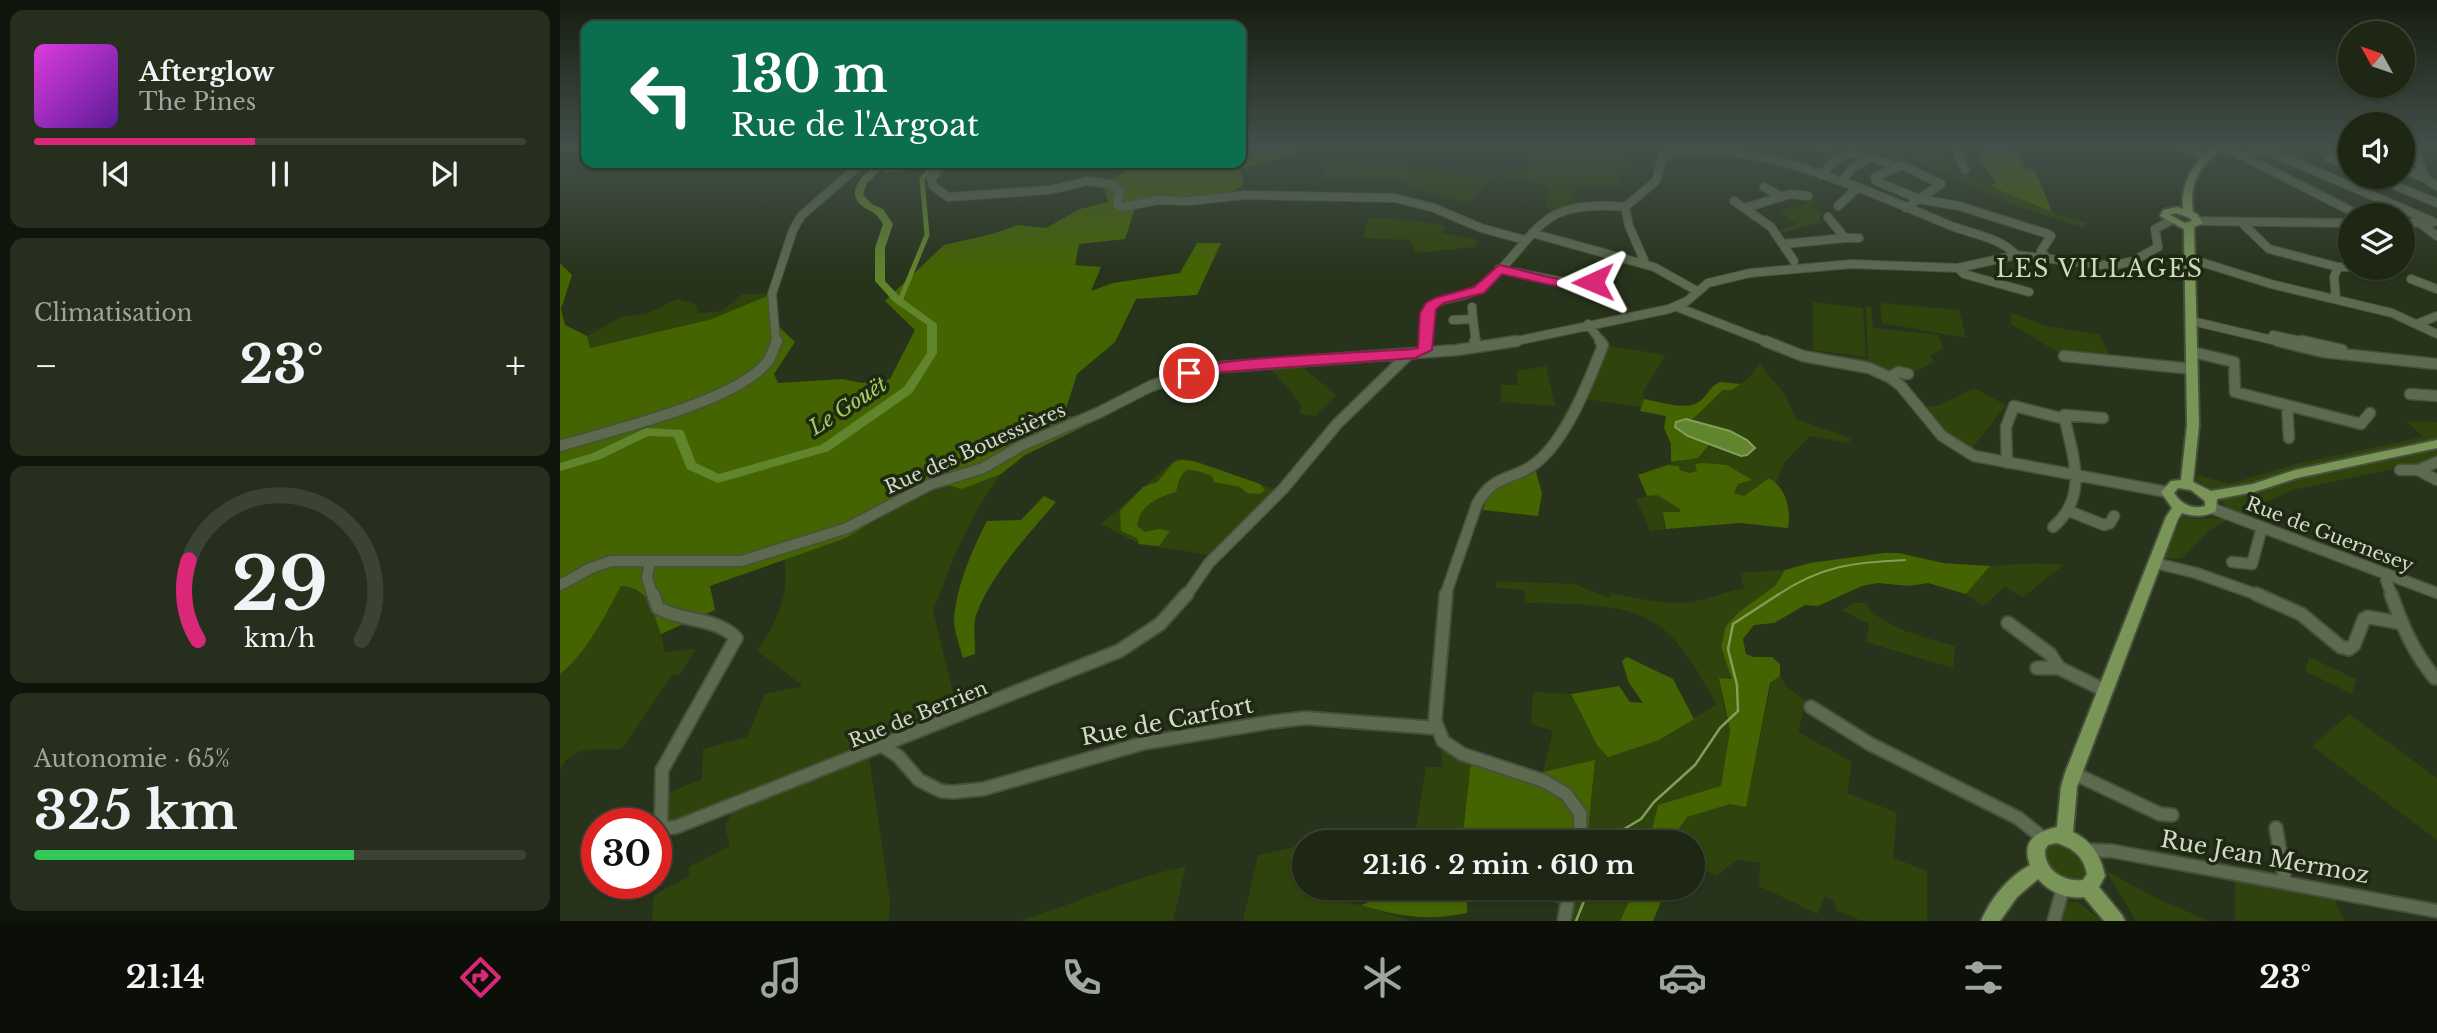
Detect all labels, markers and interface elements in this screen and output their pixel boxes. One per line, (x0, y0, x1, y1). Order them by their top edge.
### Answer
north arrow (2338, 21, 2415, 98)
map controls (2338, 21, 2415, 280)
text: 130 m (731, 44, 888, 105)
icon: left (616, 49, 707, 140)
text: Afterglow (139, 56, 275, 88)
text: The Pines (139, 88, 256, 116)
text: Rue de l'Argoat (731, 105, 979, 145)
button: sound (2338, 112, 2415, 189)
icon: previous (97, 155, 135, 193)
icon: pause (261, 155, 299, 193)
icon: next (425, 155, 463, 193)
button: layers (2338, 203, 2415, 280)
position arrow (1556, 245, 1630, 319)
district label: LES VILLAGES (1996, 255, 2204, 283)
text: Climatisation (34, 299, 192, 327)
text: 23° (239, 333, 324, 397)
text: − (34, 342, 58, 389)
text: + (505, 342, 526, 389)
pin (1159, 343, 1219, 403)
icon: arrive (1170, 354, 1208, 392)
water label: Le Gouët (803, 371, 892, 441)
street label: Rue des Bouessières (881, 398, 1069, 499)
street label: Rue de Guernesey (2243, 492, 2417, 577)
text: 29 (232, 540, 328, 631)
text: km/h (245, 623, 315, 654)
street label: Rue de Berrien (846, 676, 991, 753)
street label: Rue de Carfort (1079, 691, 1256, 751)
text: Autonomie · 65% (34, 745, 230, 773)
text: 325 km (34, 779, 238, 843)
speed limit sign: 30 (581, 808, 672, 899)
street label: Rue Jean Mermoz (2159, 825, 2371, 889)
text: 21:16 · 2 min · 610 m (1363, 849, 1634, 881)
icon: directions (456, 953, 505, 1002)
icon: music (757, 953, 806, 1002)
icon: phone (1057, 953, 1106, 1002)
icon: climate (1358, 953, 1407, 1002)
icon: car (1658, 953, 1707, 1002)
icon: filters (1959, 953, 2008, 1002)
text: 21:14 (126, 957, 205, 997)
text: 23° (2259, 957, 2311, 997)

